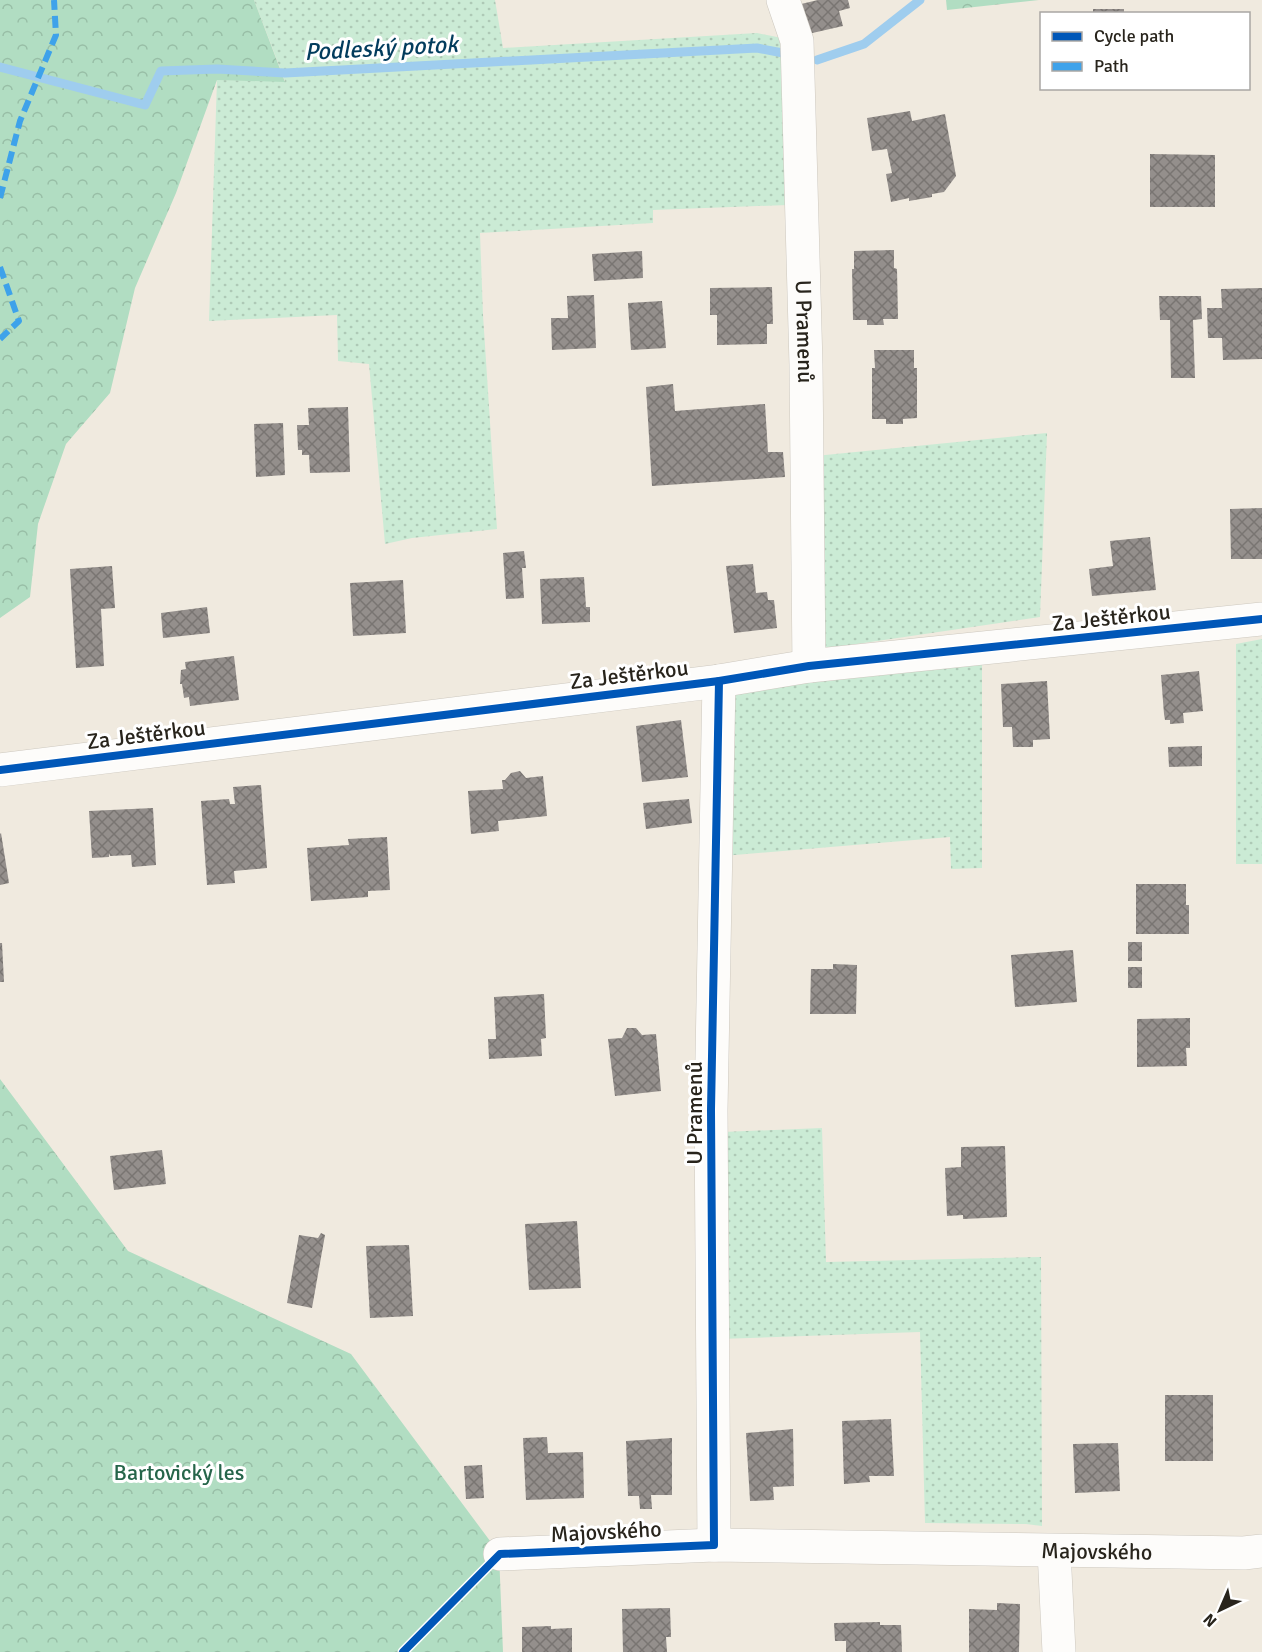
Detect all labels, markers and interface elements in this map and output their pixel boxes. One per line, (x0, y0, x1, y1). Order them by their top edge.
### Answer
legend (1040, 12, 1250, 90)
text: Cycle path (1094, 25, 1174, 47)
water label: Podleský potok (303, 29, 460, 67)
text: Path (1094, 55, 1129, 77)
street label: U Pramenů (790, 280, 819, 383)
street label: Za Ještěrkou (1050, 598, 1172, 637)
street label: Za Ještěrkou (568, 654, 690, 695)
street label: Za Ještěrkou (85, 714, 207, 755)
street label: U Pramenů (681, 1061, 708, 1165)
park label: Bartovický les (114, 1459, 244, 1486)
street label: Majovského (550, 1515, 662, 1548)
street label: Majovského (1041, 1537, 1152, 1566)
north arrow (1190, 1580, 1250, 1640)
text: N (1199, 1609, 1221, 1631)

